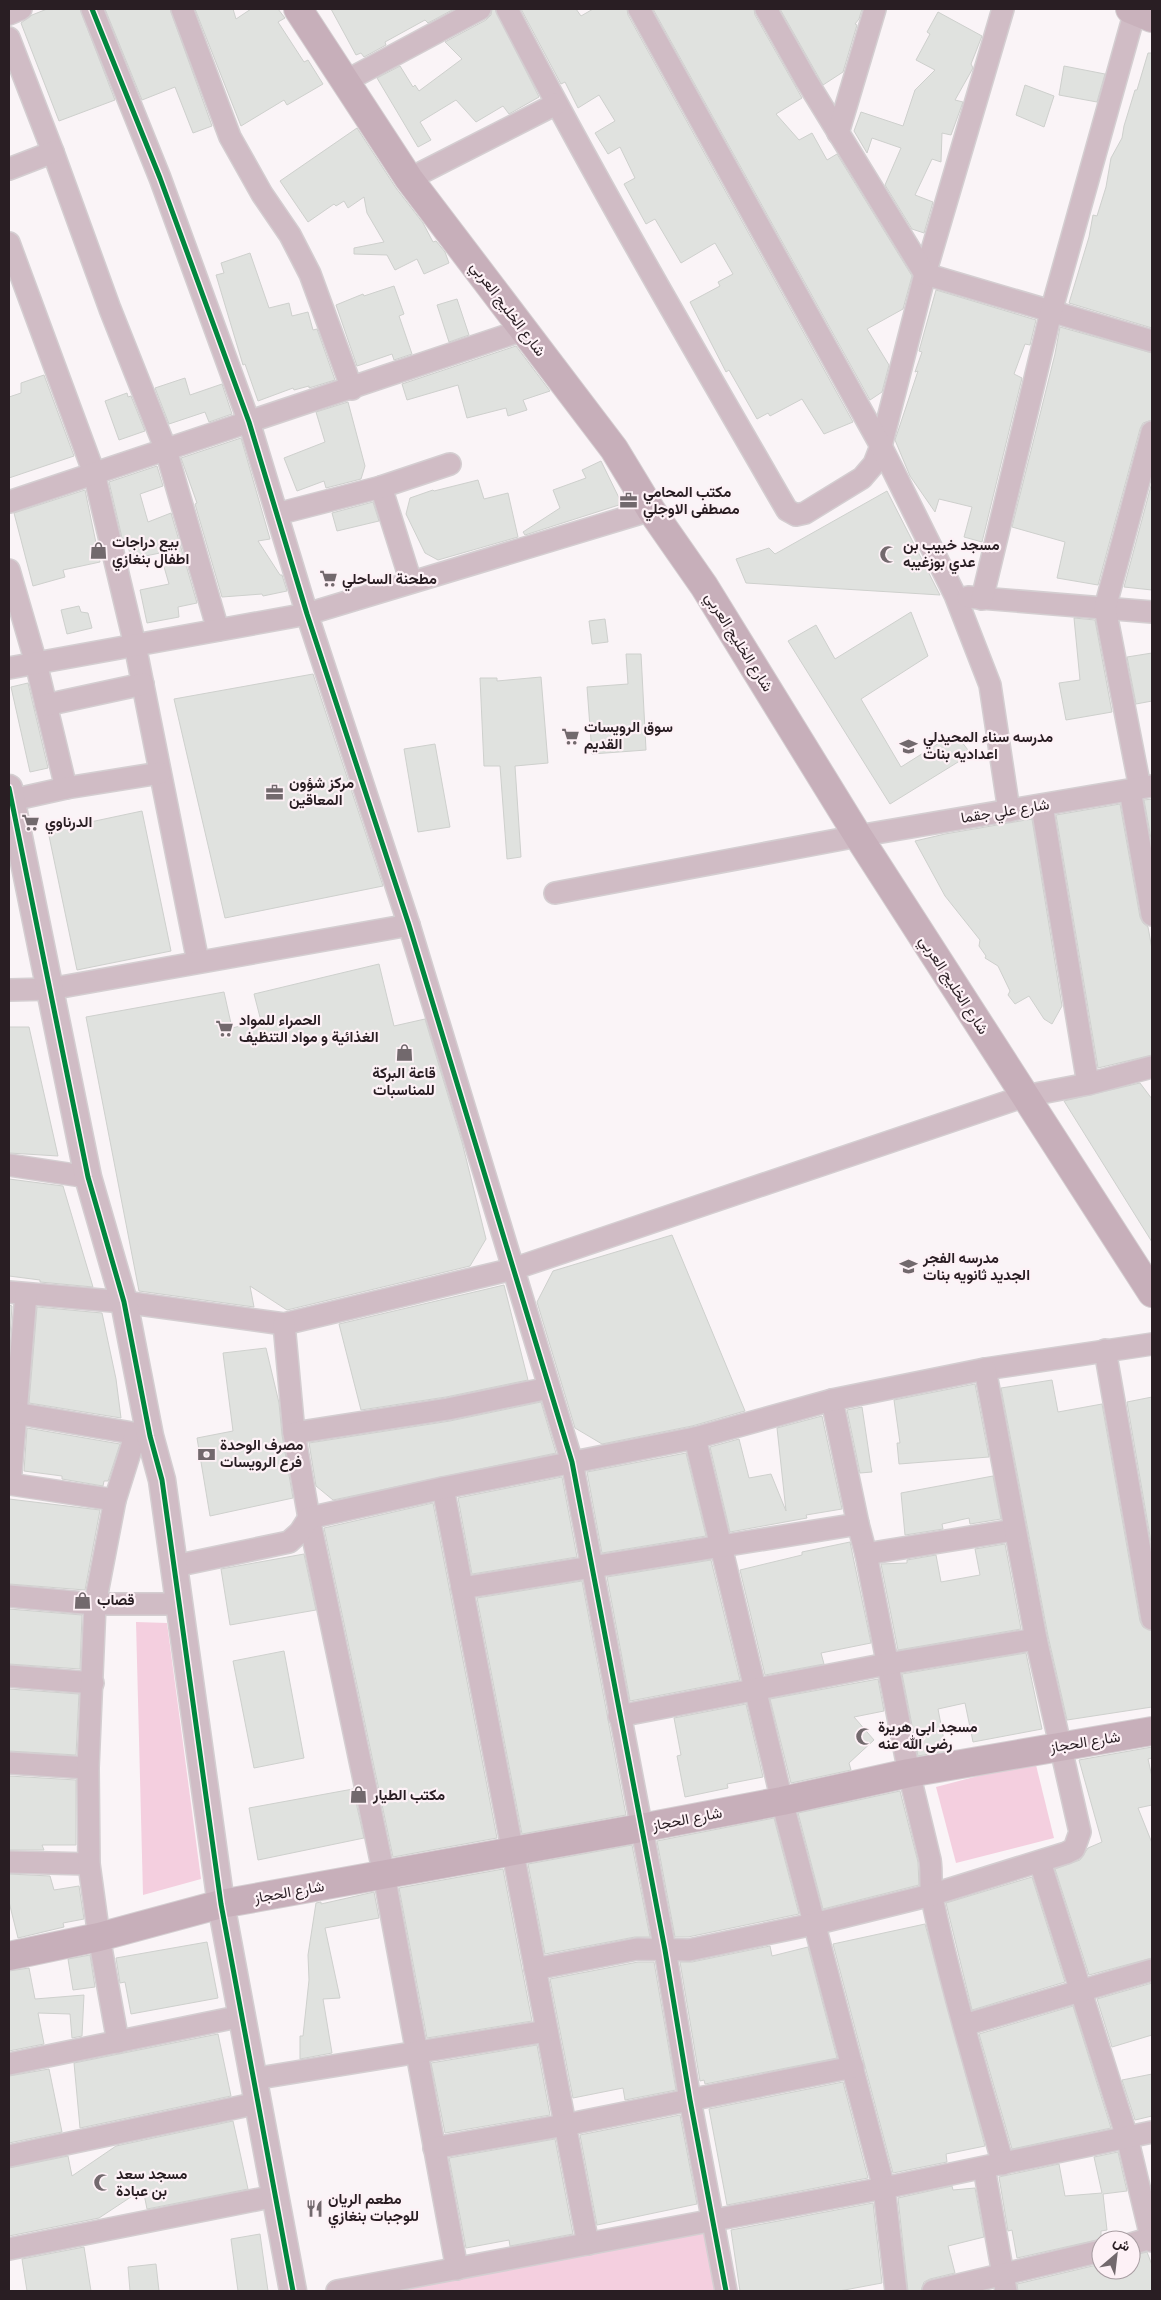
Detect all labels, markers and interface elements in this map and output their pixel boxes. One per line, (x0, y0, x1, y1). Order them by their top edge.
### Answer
street label: شارع الخليج العربي (463, 258, 550, 362)
place label: مكتب المحامي مصطفى الاوجلي (643, 483, 740, 522)
office icon: مكتب المحامي مصطفى الاوجلي (619, 491, 639, 511)
place label: بيع دراجات اطفال بنغازي (112, 533, 189, 572)
place label: مسجد خبيب بن عدي بوزغيبه (903, 536, 1000, 575)
shop icon: بيع دراجات اطفال بنغازي (88, 541, 108, 561)
mosque icon: مسجد خبيب بن عدي بوزغيبه (879, 544, 899, 564)
supermarket icon: مطحنة الساحلي (318, 569, 338, 589)
place label: مطحنة الساحلي (342, 570, 437, 592)
street label: شارع الخليج العربي (698, 589, 777, 697)
place label: سوق الرويسات القديم (584, 718, 673, 754)
supermarket icon: سوق الرويسات القديم (560, 726, 580, 746)
place label: مدرسه سناء المحيدلي اعداديه بنات (923, 728, 1053, 763)
school or university icon: مدرسه سناء المحيدلي اعداديه بنات (899, 736, 919, 756)
place label: مركز شؤون المعاقين (289, 774, 354, 809)
office icon: مركز شؤون المعاقين (265, 782, 285, 802)
street label: شارع علي جقما (959, 795, 1051, 831)
supermarket icon: الدرناوي (21, 812, 41, 832)
place label: الدرناوي (45, 813, 92, 835)
street label: شارع الخليج العربي (912, 932, 993, 1040)
place label: الحمراء للمواد الغذائية و مواد التنظيف (239, 1011, 379, 1046)
supermarket icon: الحمراء للمواد الغذائية و مواد التنظيف (215, 1019, 235, 1039)
shop icon: قاعة البركة للمناسبات (394, 1042, 414, 1062)
place label: قاعة البركة للمناسبات (372, 1064, 436, 1099)
place label: مدرسه الفجر الجديد ثانويه بنات (922, 1249, 1030, 1284)
school or university icon: مدرسه الفجر الجديد ثانويه بنات (899, 1257, 919, 1277)
place label: مصرف الوحدة فرع الرويسات (220, 1436, 304, 1472)
bank icon: مصرف الوحدة فرع الرويسات (196, 1444, 216, 1464)
shop icon: قصاب (73, 1590, 93, 1610)
place label: قصاب (97, 1591, 134, 1609)
place label: مسجد ابي هريرة رضى الله عنه (878, 1718, 978, 1753)
mosque icon: مسجد ابي هريرة رضى الله عنه (854, 1726, 874, 1746)
street label: شارع الحجاز (1048, 1728, 1122, 1759)
shop icon: مكتب الطيار (349, 1785, 369, 1805)
place label: مكتب الطيار (372, 1786, 445, 1804)
street label: شارع الحجاز (649, 1803, 724, 1837)
street label: شارع الحجاز (252, 1877, 326, 1909)
place label: مسجد سعد بن عبادة (116, 2165, 187, 2200)
mosque icon: مسجد سعد بن عبادة (92, 2173, 112, 2193)
place label: مطعم الريان للوجبات بنغازي (328, 2190, 419, 2229)
restaurant icon: مطعم الريان للوجبات بنغازي (304, 2198, 324, 2218)
north arrow (1091, 2230, 1141, 2280)
text: ش (1110, 2233, 1133, 2255)

